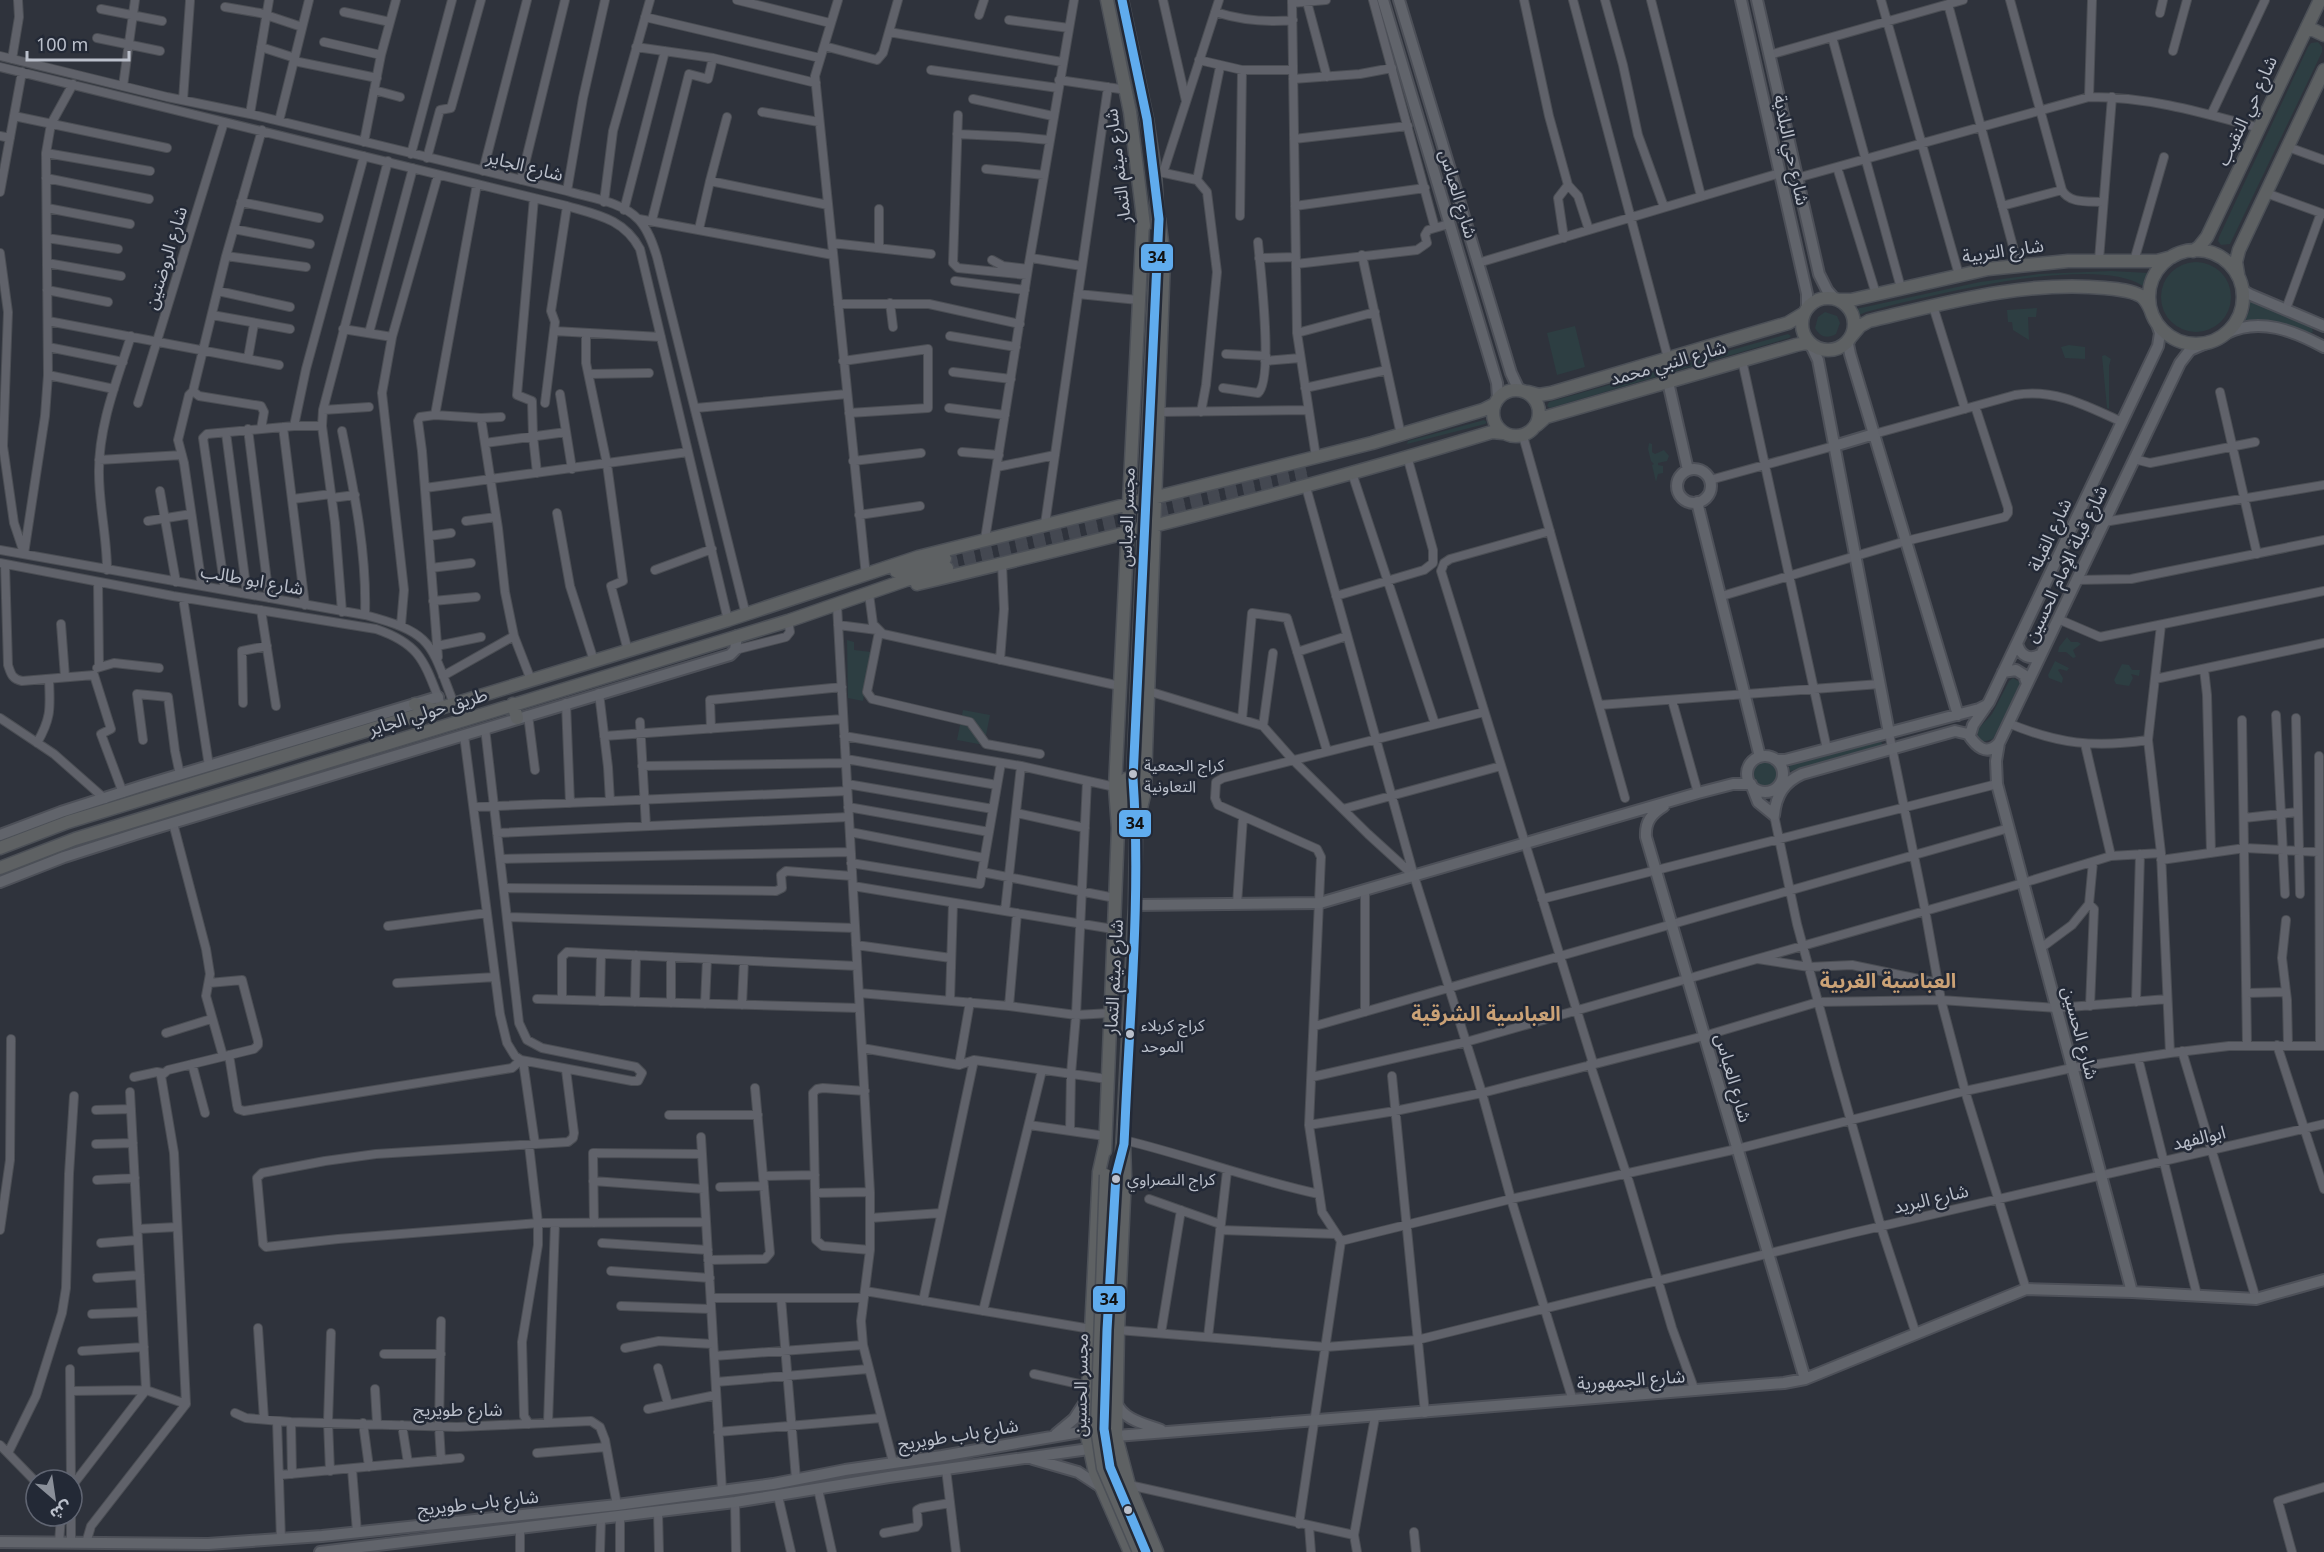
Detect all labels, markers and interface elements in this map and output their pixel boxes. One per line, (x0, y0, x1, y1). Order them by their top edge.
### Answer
scale bar (27, 24, 129, 62)
text: 100 m (36, 32, 88, 56)
street label: شارع حي النقيب (2210, 52, 2285, 171)
street label: شارع حي البلدية (1766, 92, 1815, 208)
street label: شارع ميثم التمار (1098, 107, 1139, 226)
street label: شارع الجاير (483, 144, 566, 189)
street label: شارع العباس (1431, 147, 1484, 242)
street label: شارع الروضتين (138, 203, 195, 313)
street label: شارع التربية (1960, 232, 2046, 271)
line badge: 34 (1140, 243, 1174, 272)
text: 34 (1148, 246, 1166, 268)
street label: شارع النبي محمد (1607, 334, 1729, 393)
street label: مجسر العباس (1112, 467, 1140, 567)
street label: شارع قبلة الإمام الحسين (2018, 481, 2115, 648)
street label: شارع القبلة (2022, 494, 2079, 576)
street label: شارع ابو طالب (198, 558, 305, 603)
street label: طريق حولي الجاير (364, 682, 491, 743)
place label: كراج الجمعية التعاونية (1144, 754, 1225, 797)
marker: كراج الجمعية التعاونية (1127, 768, 1139, 780)
line badge: 34 (1118, 809, 1152, 838)
text: 34 (1126, 812, 1144, 834)
street label: شارع ميثم التمار (1098, 919, 1131, 1036)
district label: العباسية الغربية (1820, 967, 1956, 994)
street label: شارع الحسين (2054, 984, 2105, 1083)
district label: العباسية الشرقية (1411, 1000, 1561, 1027)
place label: كراج كربلاء الموحد (1141, 1014, 1205, 1057)
marker: كراج كربلاء الموحد (1124, 1028, 1136, 1040)
street label: شارع العباس (1707, 1031, 1758, 1126)
street label: ابوالفهد (2170, 1119, 2228, 1155)
place label: كراج النصراوي (1127, 1168, 1216, 1192)
marker: كراج النصراوي (1110, 1173, 1122, 1185)
street label: شارع البريد (1891, 1178, 1971, 1221)
line badge: 34 (1092, 1285, 1126, 1313)
text: 34 (1100, 1288, 1118, 1310)
street label: مجسر الحسين (1067, 1333, 1093, 1437)
street label: شارع الجمهورية (1576, 1363, 1686, 1398)
street label: شارع طويريج (413, 1397, 503, 1424)
street label: شارع باب طويريج (896, 1413, 1021, 1458)
north arrow (24, 1468, 84, 1528)
street label: شارع باب طويريج (416, 1484, 540, 1523)
text: ش (46, 1496, 76, 1526)
unlabelled marker (1122, 1504, 1134, 1516)

